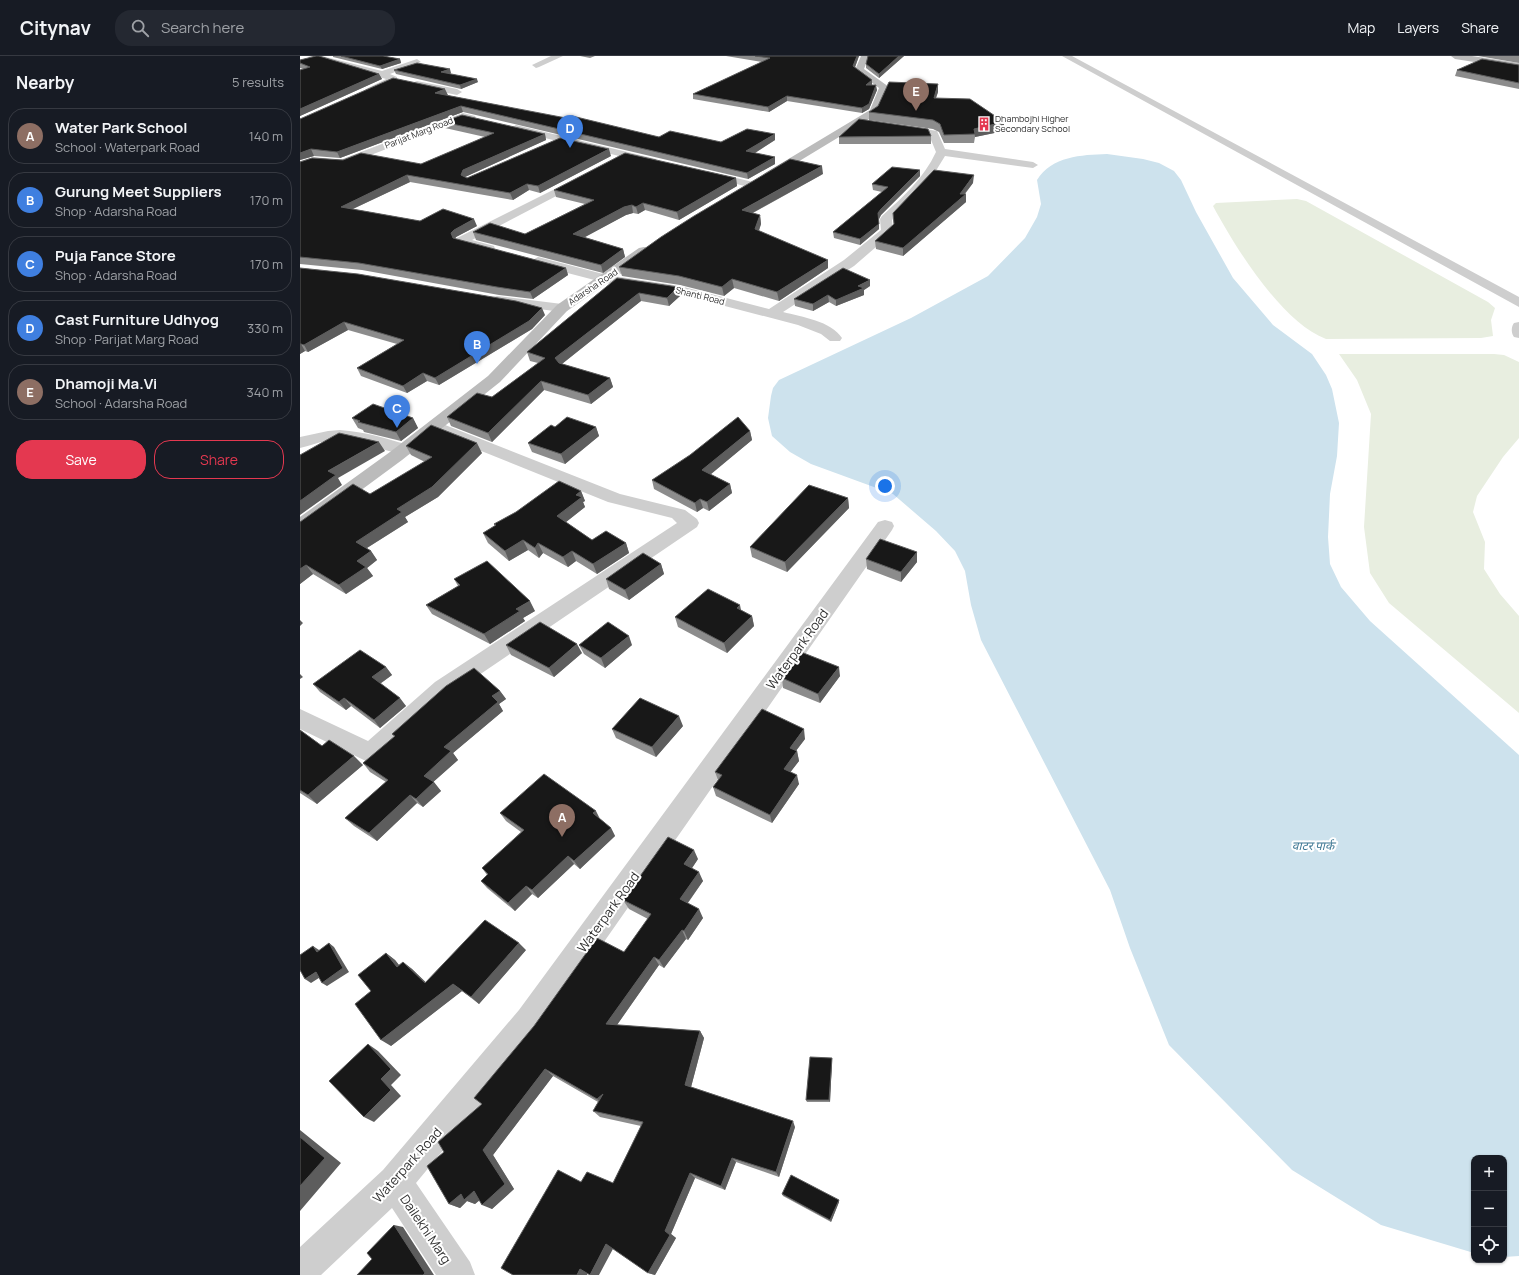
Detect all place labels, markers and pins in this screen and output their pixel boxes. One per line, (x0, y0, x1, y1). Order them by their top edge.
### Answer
pin: E (903, 78, 929, 111)
place label: Dhambojhi Higher Secondary School (995, 112, 1070, 135)
pin: D (557, 115, 583, 148)
building icon: Dhambojhi Higher Secondary School (976, 116, 992, 132)
pin: B (464, 331, 490, 364)
pin: C (384, 395, 410, 428)
pin: A (549, 804, 575, 837)

